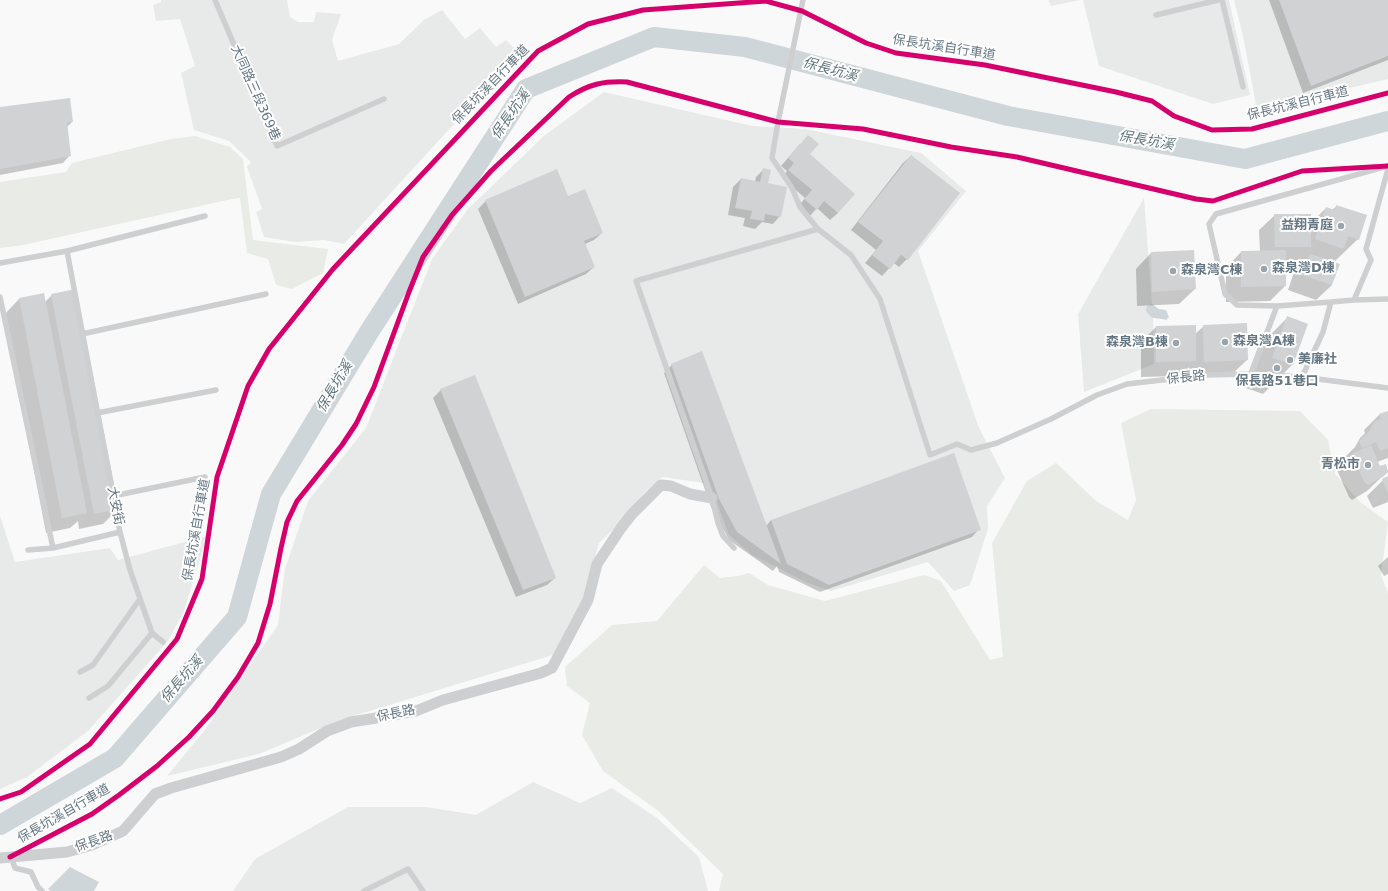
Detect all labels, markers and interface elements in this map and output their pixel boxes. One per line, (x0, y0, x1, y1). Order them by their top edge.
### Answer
street label: 保長坑溪自行車道 (891, 32, 997, 64)
street label: 保長坑溪自行車道 (449, 42, 533, 128)
street label: 大同路三段369巷 (227, 43, 283, 143)
water label: 保長坑溪 (801, 55, 859, 85)
street label: 保長坑溪自行車道 (1246, 84, 1350, 124)
water label: 保長坑溪 (488, 87, 534, 143)
water label: 保長坑溪 (1117, 128, 1175, 154)
place label: 益翔青庭 (1281, 218, 1333, 234)
marker: 益翔青庭 (1336, 221, 1346, 231)
place label: 森泉灣D棟 (1272, 261, 1335, 277)
place label: 森泉灣C棟 (1181, 263, 1243, 279)
marker: 森泉灣D棟 (1259, 264, 1269, 274)
marker: 森泉灣C棟 (1168, 266, 1178, 276)
place label: 森泉灣A棟 (1233, 334, 1295, 350)
place label: 森泉灣B棟 (1106, 335, 1168, 351)
marker: 森泉灣A棟 (1220, 337, 1230, 347)
marker: 森泉灣B棟 (1171, 338, 1181, 348)
place label: 美廉社 (1298, 352, 1337, 368)
marker: 美廉社 (1285, 355, 1295, 365)
water label: 保長坑溪 (313, 359, 357, 415)
marker: 保長路51巷口 (1272, 363, 1282, 373)
street label: 保長路 (1166, 368, 1206, 388)
place label: 保長路51巷口 (1235, 374, 1319, 390)
place label: 青松市 (1321, 457, 1360, 473)
marker: 青松市 (1363, 460, 1373, 470)
street label: 保長坑溪自行車道 (180, 477, 214, 583)
street label: 大安街 (104, 485, 126, 527)
water label: 保長坑溪 (157, 653, 207, 707)
street label: 保長路 (375, 702, 417, 726)
street label: 保長坑溪自行車道 (15, 781, 113, 847)
street label: 保長路 (73, 828, 115, 856)

